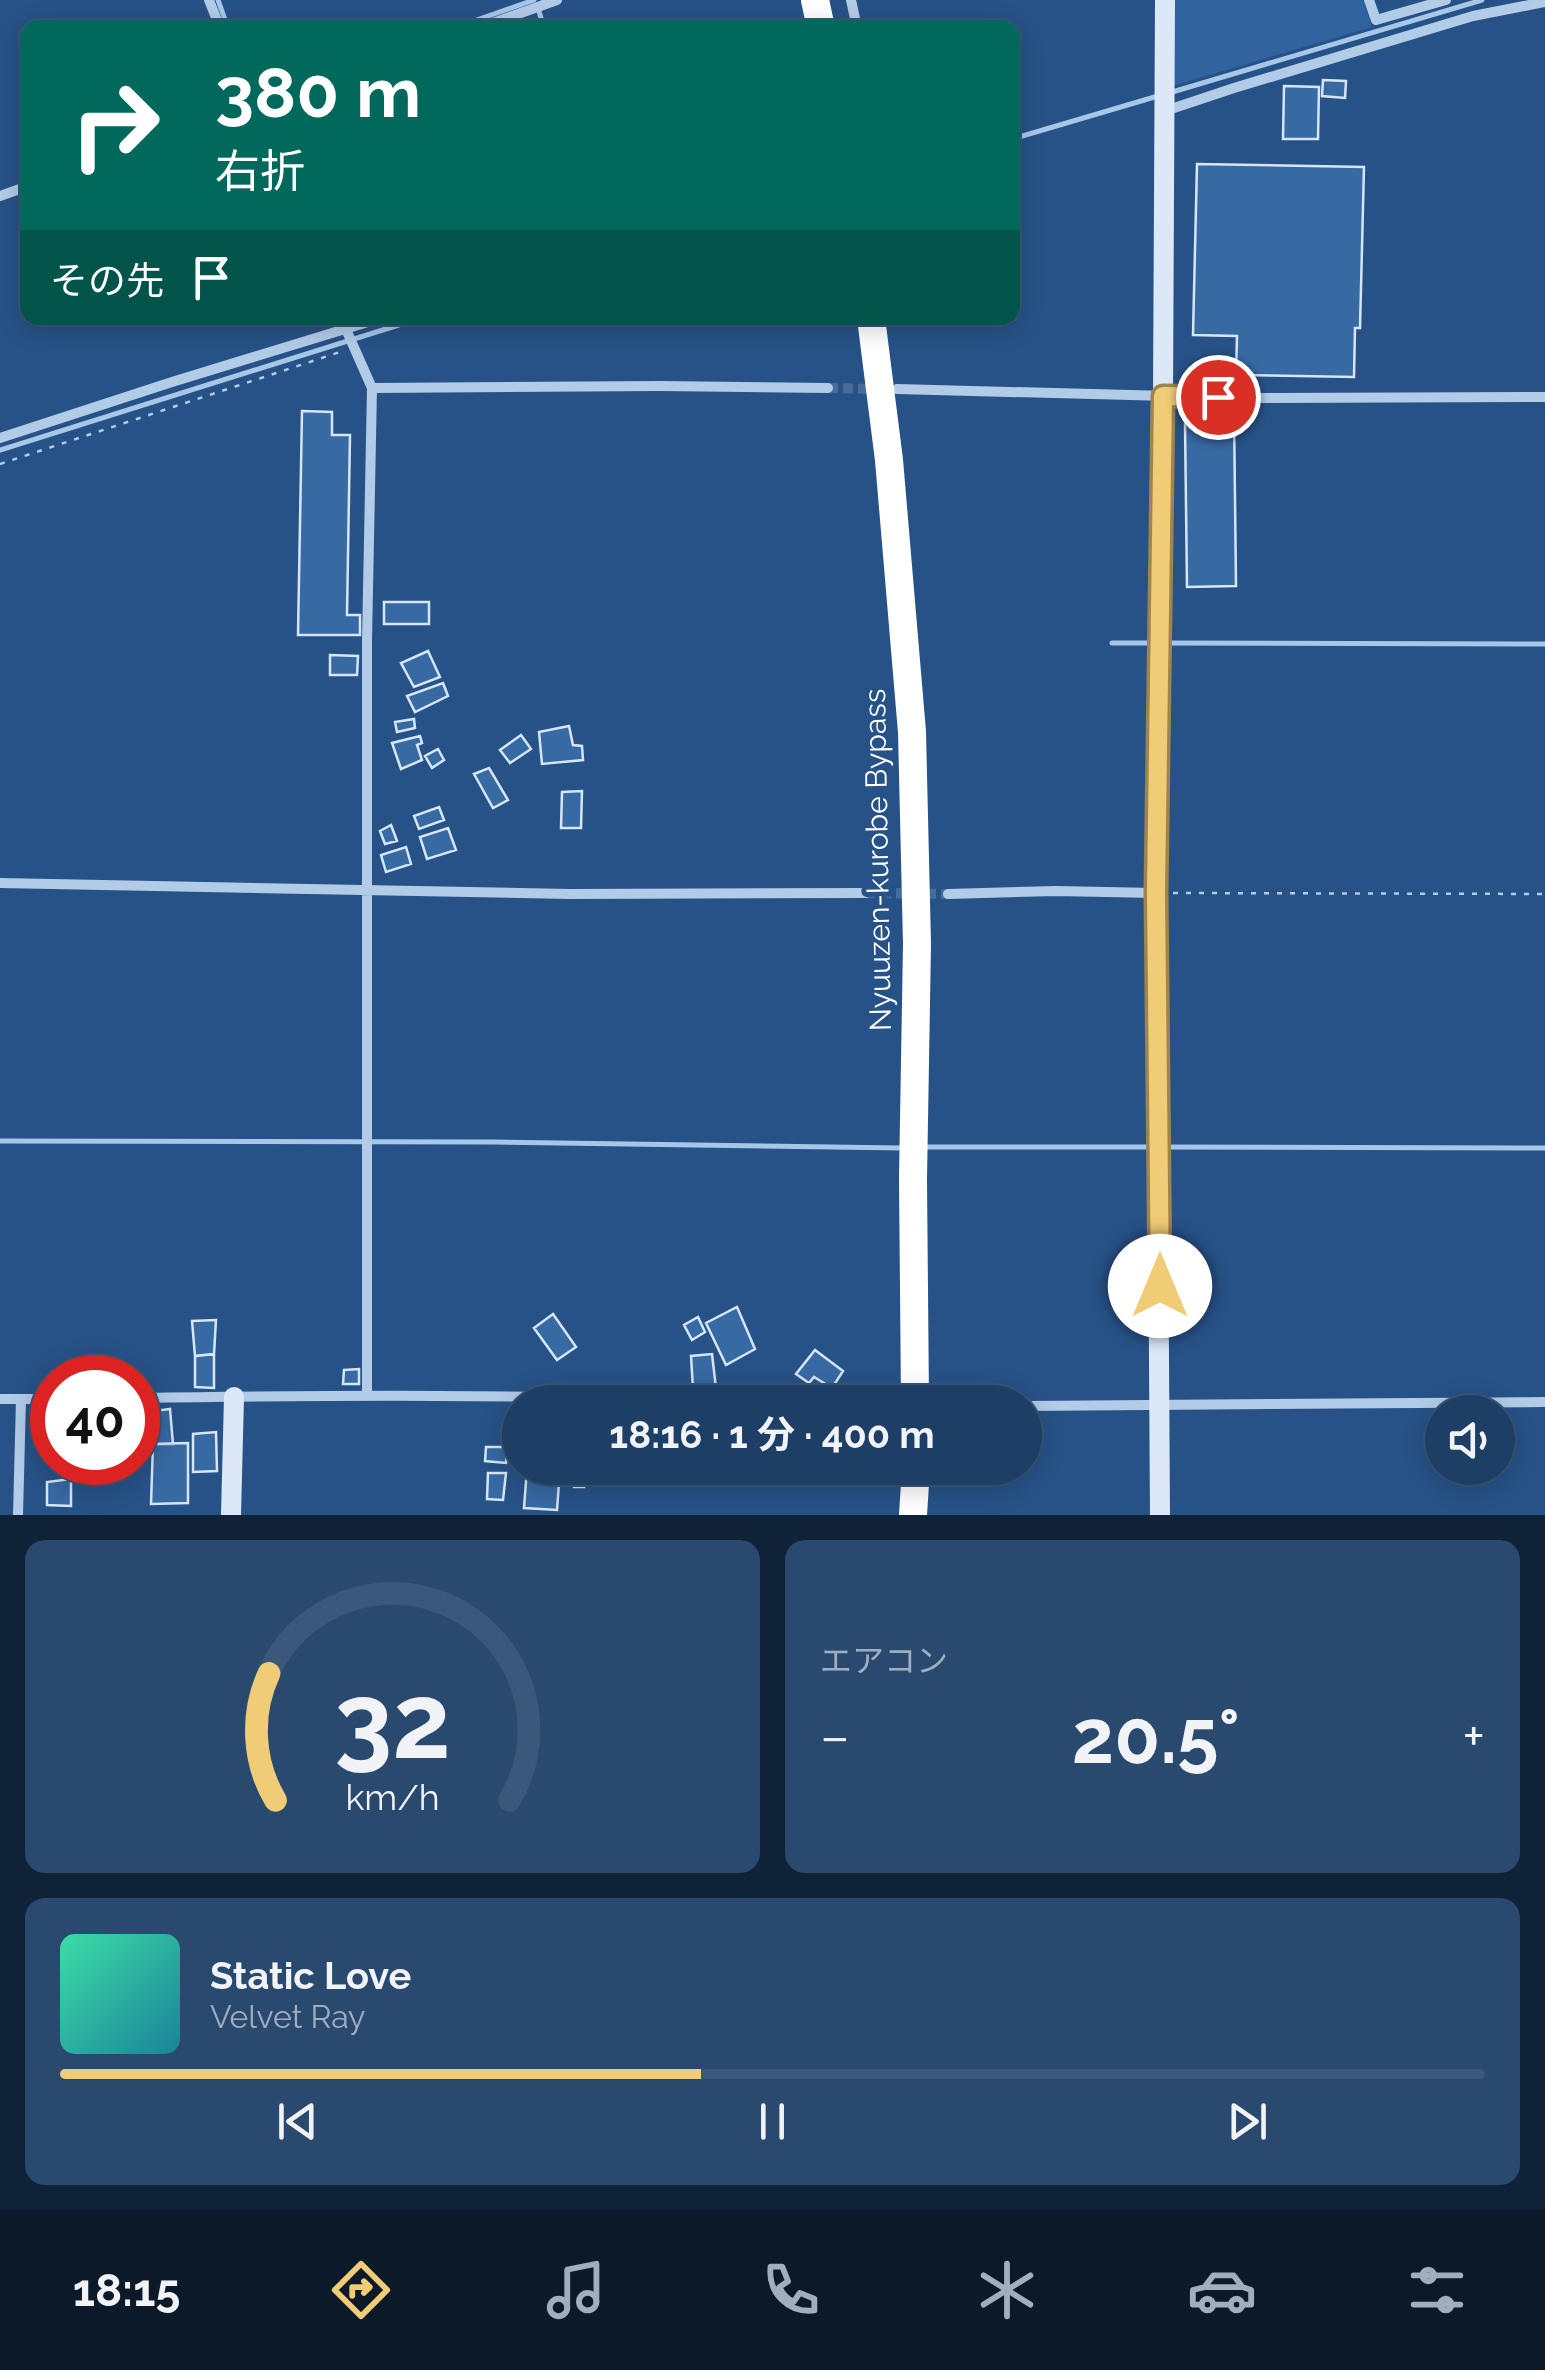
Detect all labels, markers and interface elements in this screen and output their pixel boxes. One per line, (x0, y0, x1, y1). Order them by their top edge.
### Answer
text: 380 m (215, 51, 421, 133)
icon: right (50, 60, 180, 190)
text: 右折 (215, 145, 305, 198)
icon: arrive (184, 250, 239, 305)
text: その先 (50, 258, 164, 303)
pin (1176, 355, 1261, 440)
icon: arrive (1191, 370, 1246, 425)
street label: Nyuuzen-kurobe Bypass (857, 688, 898, 1032)
position arrow (1108, 1234, 1212, 1338)
speed limit sign: 40 (30, 1355, 160, 1485)
map controls (1425, 1395, 1515, 1485)
button: sound (1425, 1395, 1515, 1485)
text: 18:16 · 1 分 · 400 m (609, 1412, 935, 1457)
text: エアコン (820, 1642, 948, 1679)
text: 32 (334, 1660, 451, 1782)
text: 20.5° (1072, 1692, 1240, 1781)
text: − (820, 1704, 850, 1769)
text: + (1462, 1704, 1485, 1769)
text: km/h (345, 1776, 440, 1818)
text: Static Love (210, 1953, 411, 1998)
text: Velvet Ray (210, 1998, 365, 2035)
icon: previous (270, 2094, 325, 2149)
icon: pause (745, 2094, 800, 2149)
icon: next (1220, 2094, 1275, 2149)
icon: directions (326, 2255, 396, 2325)
icon: music (541, 2255, 611, 2325)
icon: phone (756, 2255, 826, 2325)
icon: climate (972, 2255, 1042, 2325)
icon: car (1187, 2255, 1257, 2325)
icon: filters (1402, 2255, 1472, 2325)
text: 18:15 (73, 2264, 180, 2317)

